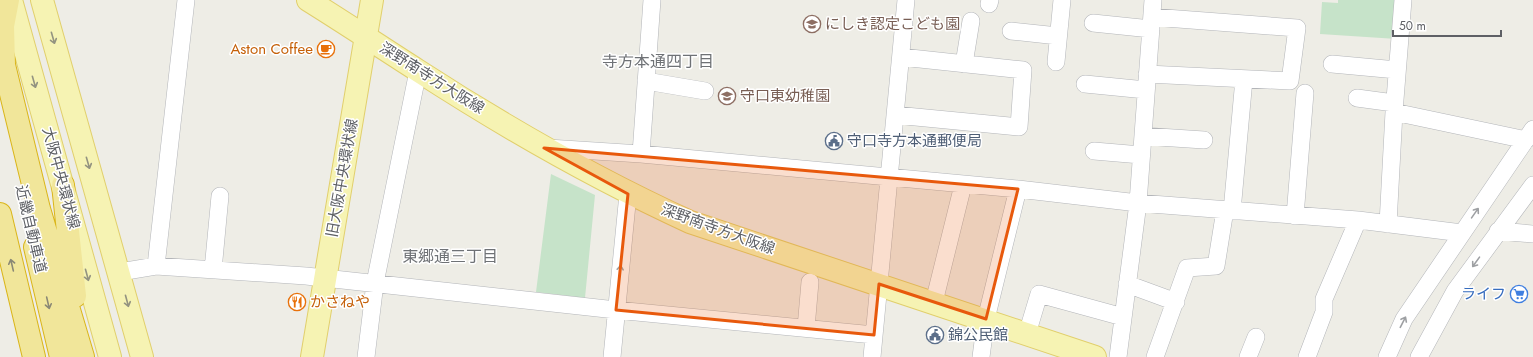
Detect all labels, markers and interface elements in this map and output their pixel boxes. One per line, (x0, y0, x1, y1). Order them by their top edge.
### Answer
scale bar (1393, 12, 1501, 38)
place label: にしき認定こども園 (825, 13, 960, 35)
school or university icon: にしき認定こども園 (802, 14, 822, 34)
text: 50 m (1399, 17, 1426, 35)
one-way arrow (50, 31, 57, 44)
street label: 深野南寺方大阪線 (375, 37, 489, 119)
place label: Aston Coffee (230, 38, 313, 60)
cafe icon: Aston Coffee (316, 39, 336, 59)
district label: 寺方本通四丁目 (602, 50, 714, 73)
one-way arrow (31, 75, 38, 88)
place label: 守口東幼稚園 (740, 85, 830, 107)
school or university icon: 守口東幼稚園 (717, 86, 737, 106)
street label: 旧大阪中央環状線 (321, 117, 363, 239)
street label: 大阪中央環状線 (37, 124, 85, 232)
place label: 守口寺方本通郵便局 (847, 130, 982, 152)
public building icon: 守口寺方本通郵便局 (824, 131, 844, 151)
one-way arrow (85, 156, 93, 169)
street label: 近畿自動車道 (10, 183, 52, 275)
street label: 深野南寺方大阪線 (658, 198, 778, 260)
one-way arrow (1471, 208, 1479, 219)
district label: 東郷通三丁目 (402, 245, 498, 268)
one-way arrow (1472, 256, 1481, 267)
one-way arrow (8, 258, 15, 271)
one-way arrow (616, 265, 624, 278)
one-way arrow (84, 268, 91, 281)
place label: ライフ (1461, 283, 1506, 305)
supermarket icon: ライフ (1509, 284, 1529, 304)
place label: かさねや (310, 291, 370, 313)
restaurant icon: かさねや (287, 292, 307, 312)
one-way arrow (124, 294, 131, 307)
one-way arrow (45, 297, 52, 310)
one-way arrow (1400, 316, 1408, 328)
place label: 錦公民館 (948, 324, 1008, 346)
public building icon: 錦公民館 (925, 325, 945, 345)

